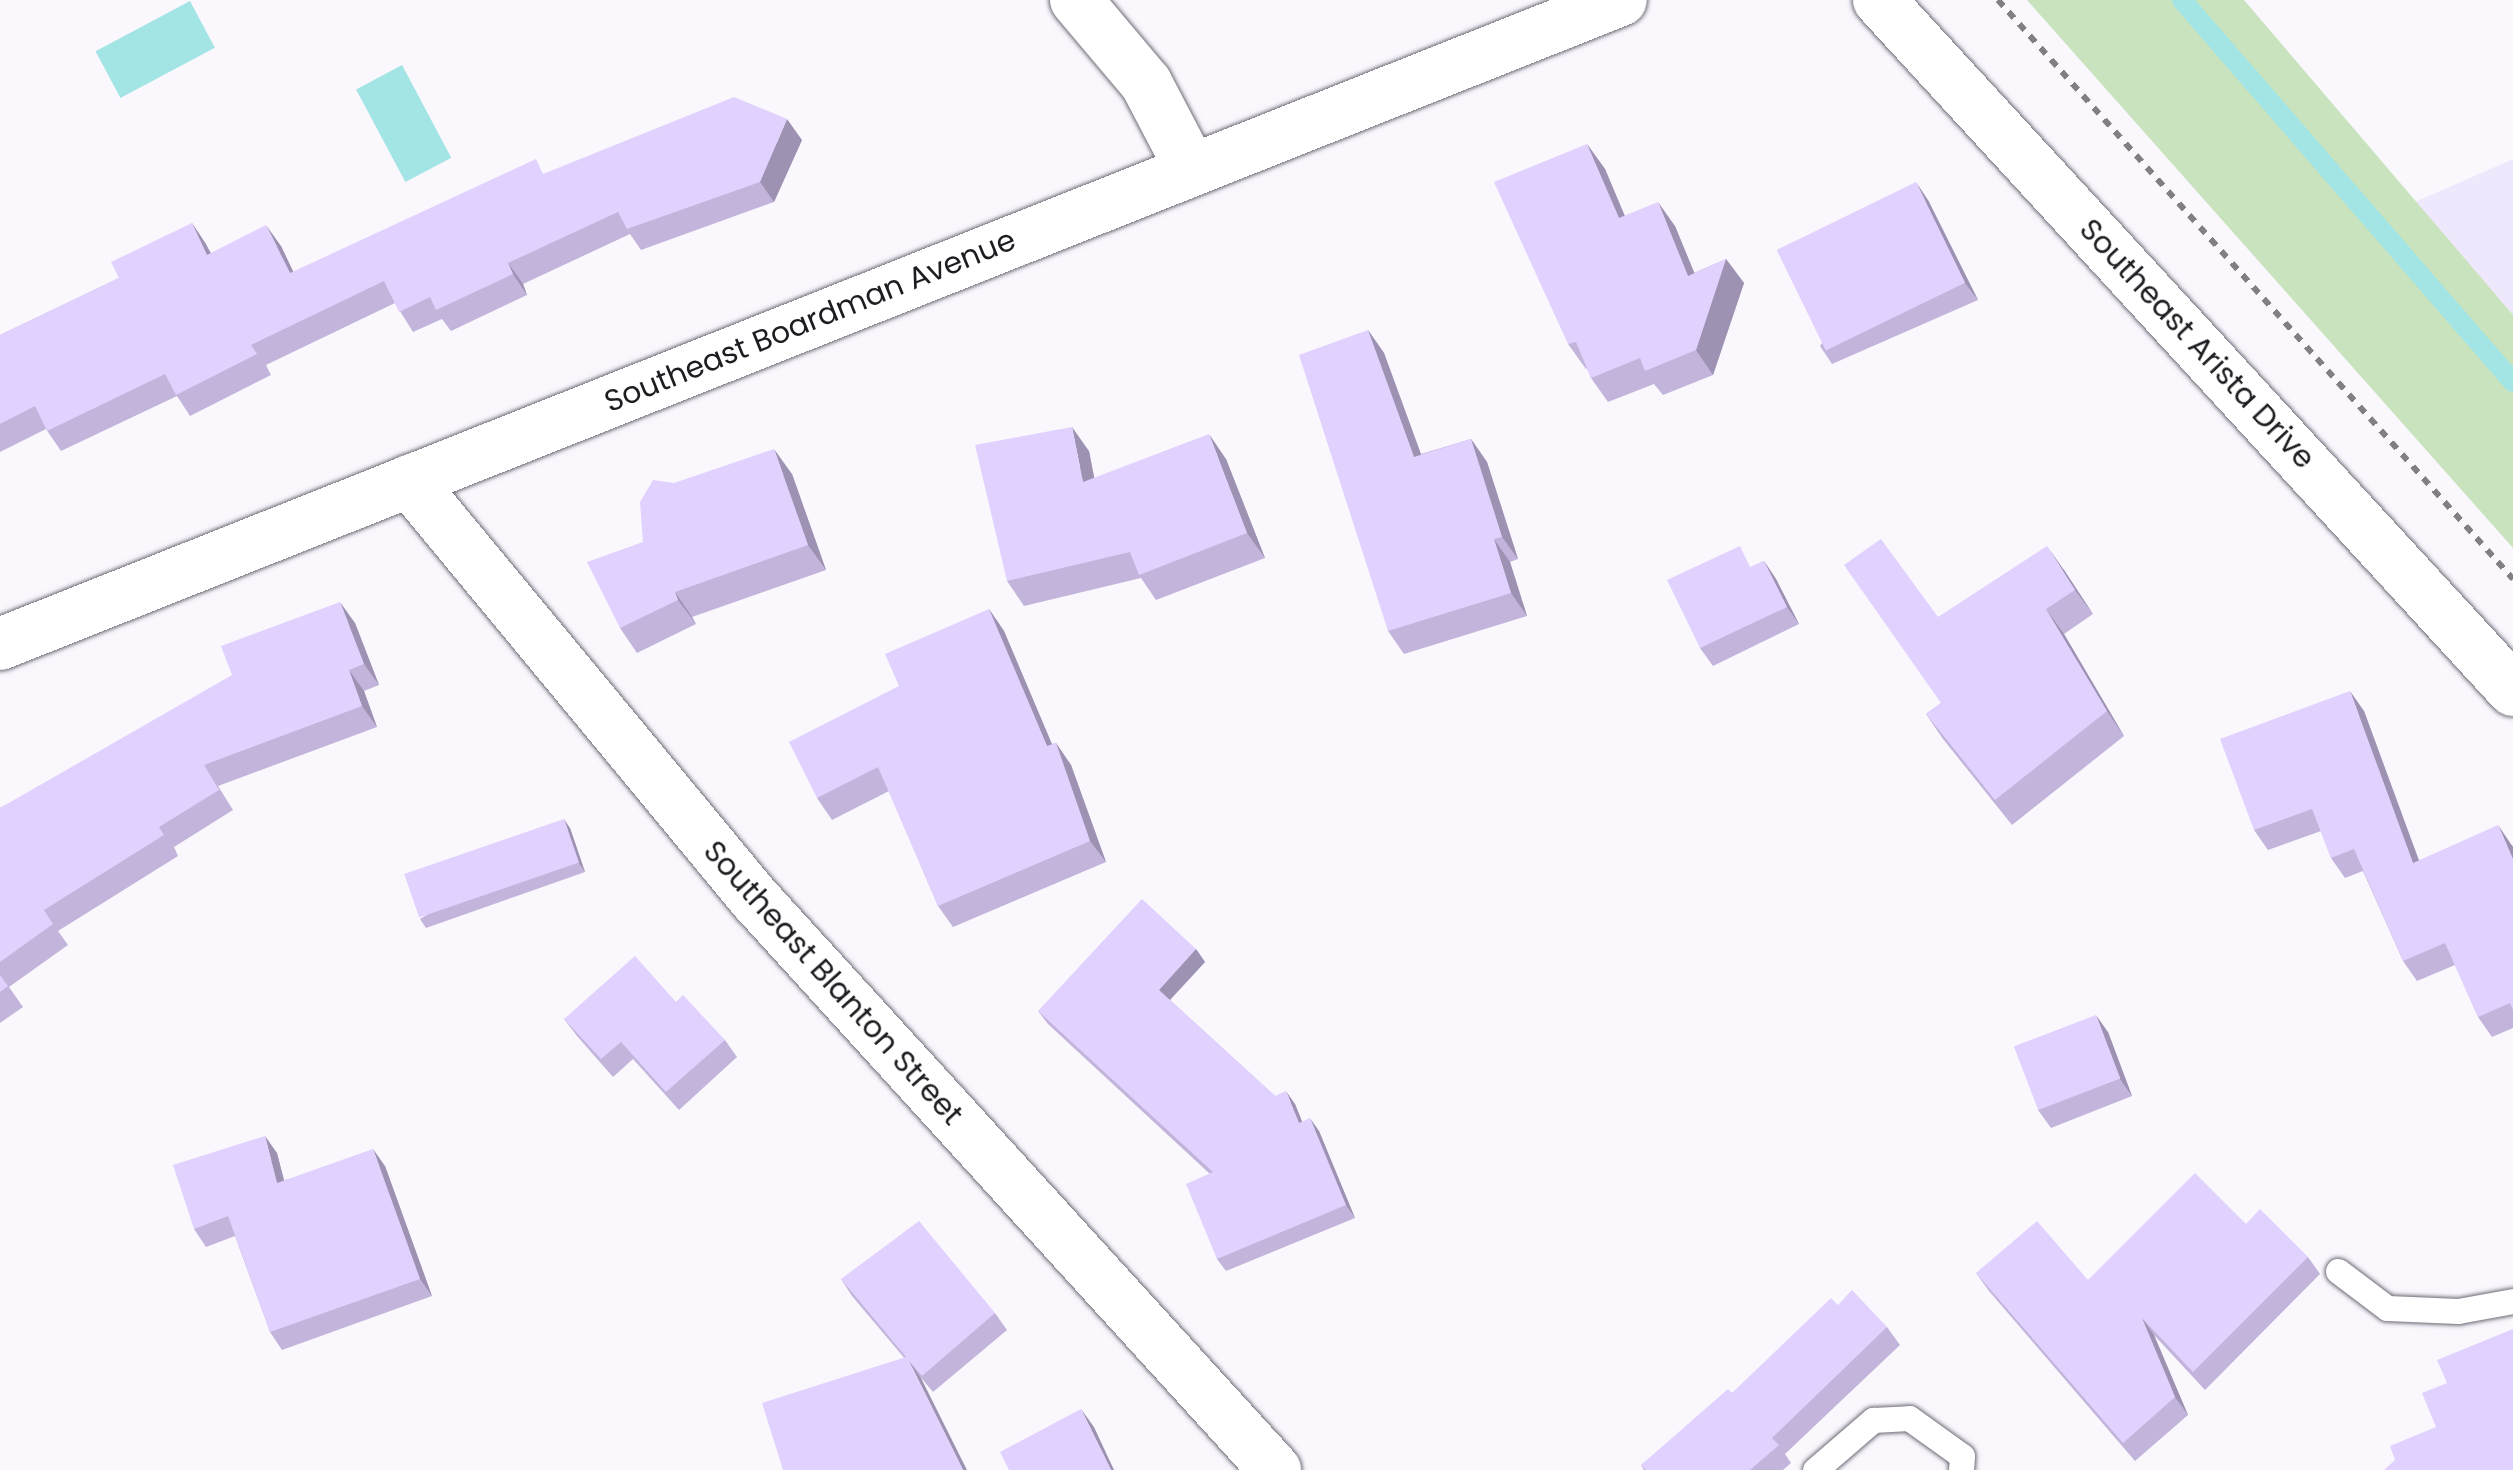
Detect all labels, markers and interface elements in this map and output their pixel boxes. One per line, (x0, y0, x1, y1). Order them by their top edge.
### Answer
street label: Southeast Arista Drive (2072, 212, 2322, 476)
street label: Southeast Boardman Avenue (599, 222, 1021, 420)
street label: Southeast Blanton Street (696, 833, 970, 1133)

